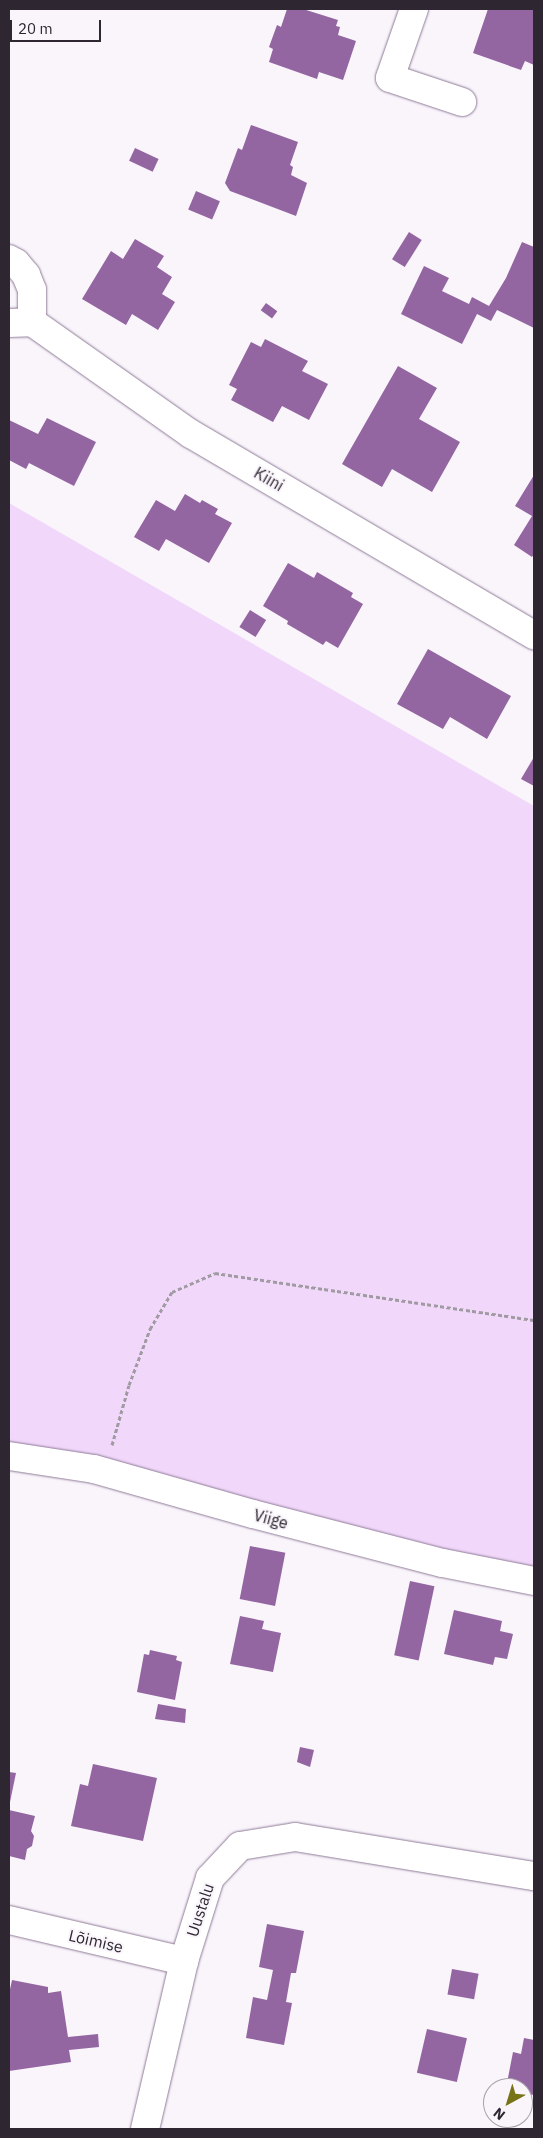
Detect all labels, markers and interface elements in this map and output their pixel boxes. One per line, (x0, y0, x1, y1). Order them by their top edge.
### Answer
scale bar (12, 10, 104, 42)
text: 20 m (18, 19, 53, 38)
street label: Kiini (251, 463, 287, 495)
street label: Viige (252, 1505, 290, 1533)
street label: Uustalu (182, 1881, 218, 1939)
street label: Lõimise (67, 1925, 125, 1957)
north arrow (483, 2078, 533, 2128)
text: N (490, 2104, 509, 2124)

